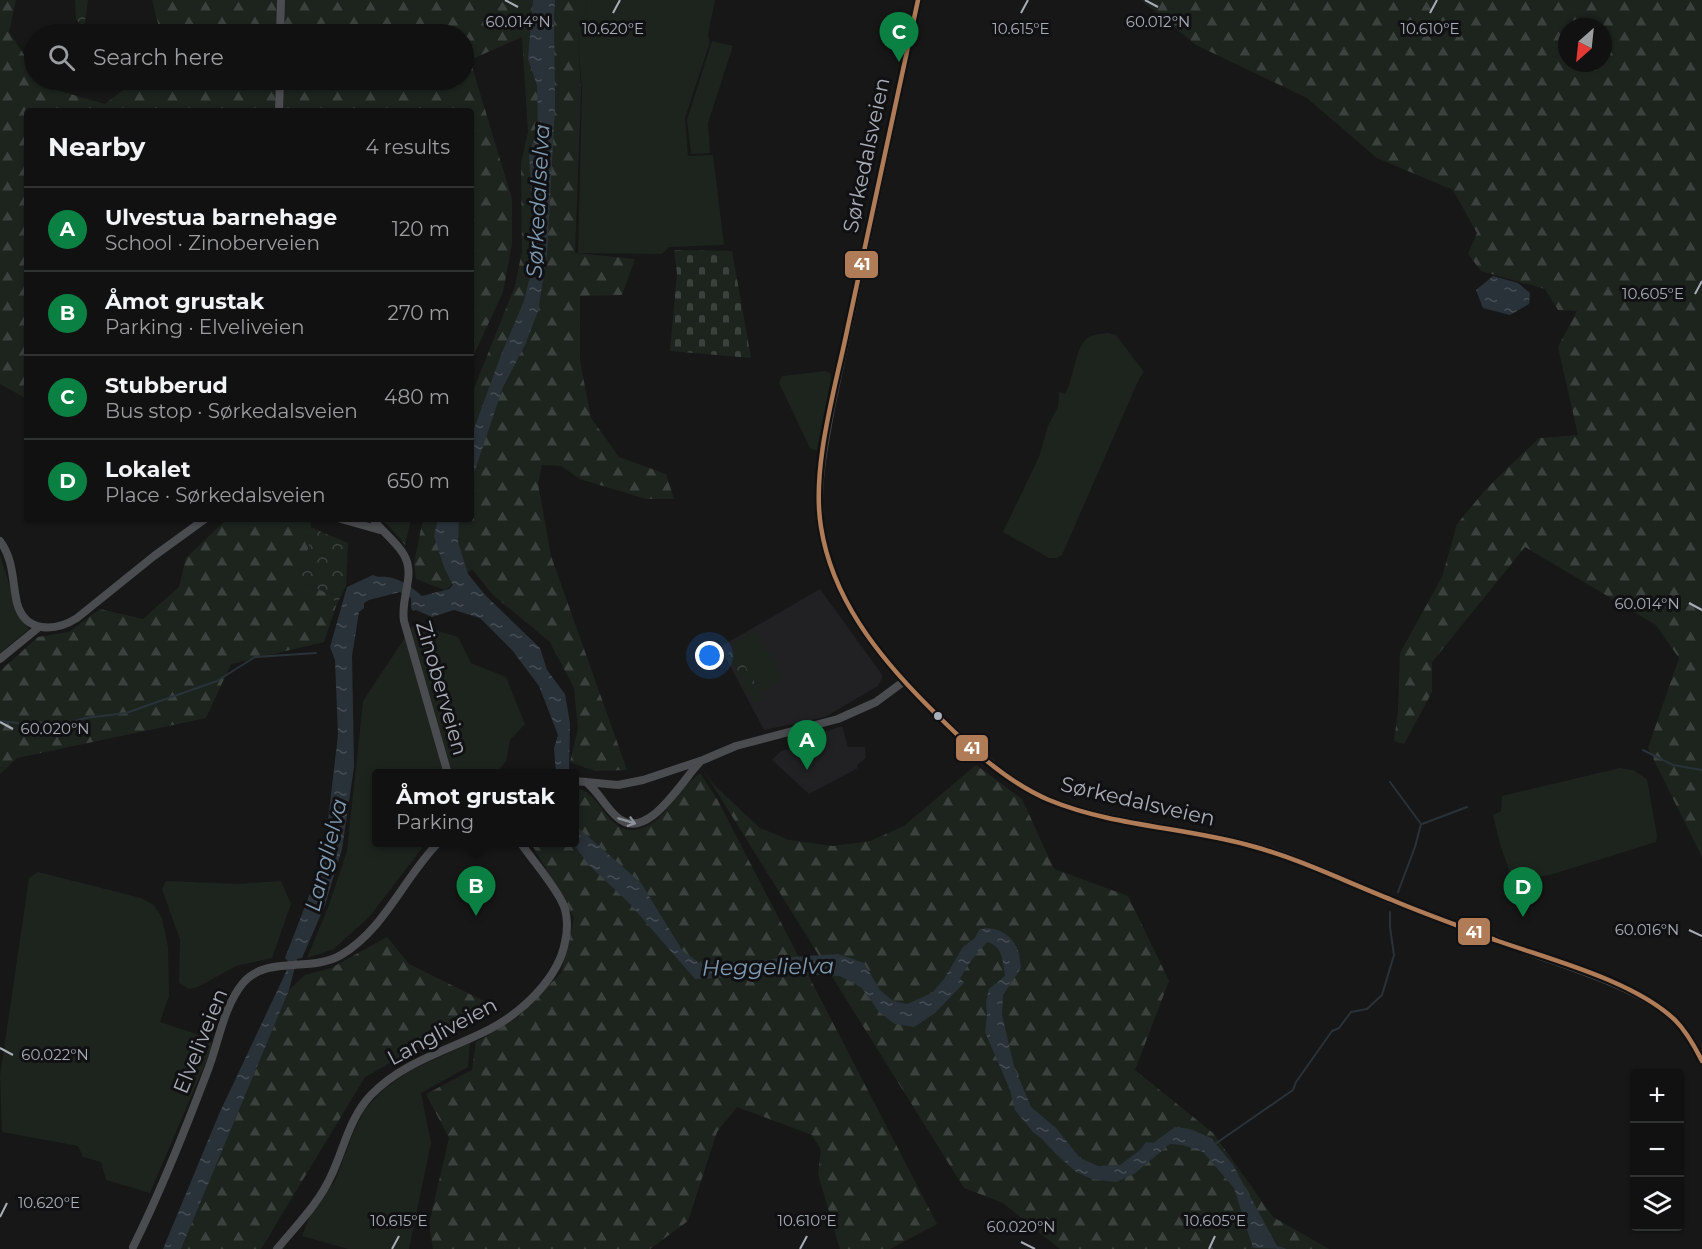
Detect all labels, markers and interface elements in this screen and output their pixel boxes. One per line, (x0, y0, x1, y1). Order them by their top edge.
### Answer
text: 60.014°N (485, 12, 551, 31)
text: 60.012°N (1126, 12, 1190, 31)
pin: C (880, 13, 918, 62)
north arrow (1558, 18, 1612, 72)
text: 10.620°E (582, 19, 644, 38)
text: 10.615°E (992, 19, 1050, 38)
text: 10.610°E (1400, 19, 1460, 38)
search box (24, 24, 474, 90)
icon: search (45, 41, 78, 74)
text: Search here (93, 44, 224, 71)
street label: Sørkedalsveien (837, 75, 895, 235)
water label: Sørkedalselva (520, 123, 556, 279)
text: Nearby (48, 131, 145, 163)
text: 4 results (365, 135, 450, 159)
text: Ulvestua barnehage (105, 204, 337, 231)
text: A (60, 217, 75, 241)
text: 120 m (392, 217, 450, 241)
text: School · Zinoberveien (105, 231, 320, 255)
line badge: 41 (844, 250, 879, 279)
text: 41 (854, 255, 870, 274)
text: 10.605°E (1622, 284, 1684, 303)
text: Åmot grustak (105, 288, 264, 315)
text: B (60, 301, 75, 325)
text: 270 m (388, 301, 450, 325)
text: Parking · Elveliveien (105, 315, 305, 339)
text: Stubberud (105, 372, 228, 399)
text: C (60, 385, 75, 409)
text: 480 m (384, 385, 450, 409)
text: Bus stop · Sørkedalsveien (105, 399, 358, 423)
text: Lokalet (105, 456, 190, 483)
text: D (59, 469, 76, 493)
text: 650 m (387, 469, 450, 493)
text: Place · Sørkedalsveien (105, 483, 325, 507)
text: 60.014°N (1614, 594, 1680, 613)
street label: Zinoberveien (411, 618, 473, 758)
your location (695, 641, 724, 670)
unlabelled marker (932, 710, 944, 722)
text: 60.020°N (21, 719, 89, 738)
pin: A (788, 720, 826, 770)
line badge: 41 (955, 734, 989, 762)
text: 41 (964, 739, 980, 758)
popup (372, 769, 579, 847)
street label: Sørkedalsveien (1058, 771, 1218, 831)
text: Åmot grustak (396, 783, 555, 810)
water label: Langlielva (299, 796, 353, 914)
text: Parking (396, 810, 474, 834)
one-way arrow (618, 816, 637, 827)
pin: B (456, 866, 496, 916)
pin: D (1504, 868, 1543, 917)
line badge: 41 (1457, 917, 1491, 946)
text: 60.016°N (1615, 920, 1679, 939)
text: 41 (1466, 923, 1482, 942)
water label: Heggelielva (702, 952, 834, 982)
street label: Elveliveien (168, 985, 232, 1097)
street label: Langliveien (383, 992, 501, 1070)
text: 60.022°N (21, 1045, 89, 1064)
map controls (1630, 1069, 1684, 1231)
button: + (1630, 1069, 1684, 1123)
button: − (1630, 1123, 1684, 1177)
button: layers (1630, 1177, 1684, 1231)
text: 10.620°E (18, 1193, 80, 1212)
text: 10.615°E (370, 1211, 428, 1230)
text: 10.610°E (777, 1211, 837, 1230)
text: 10.605°E (1184, 1211, 1246, 1230)
text: 60.020°N (987, 1217, 1055, 1236)

